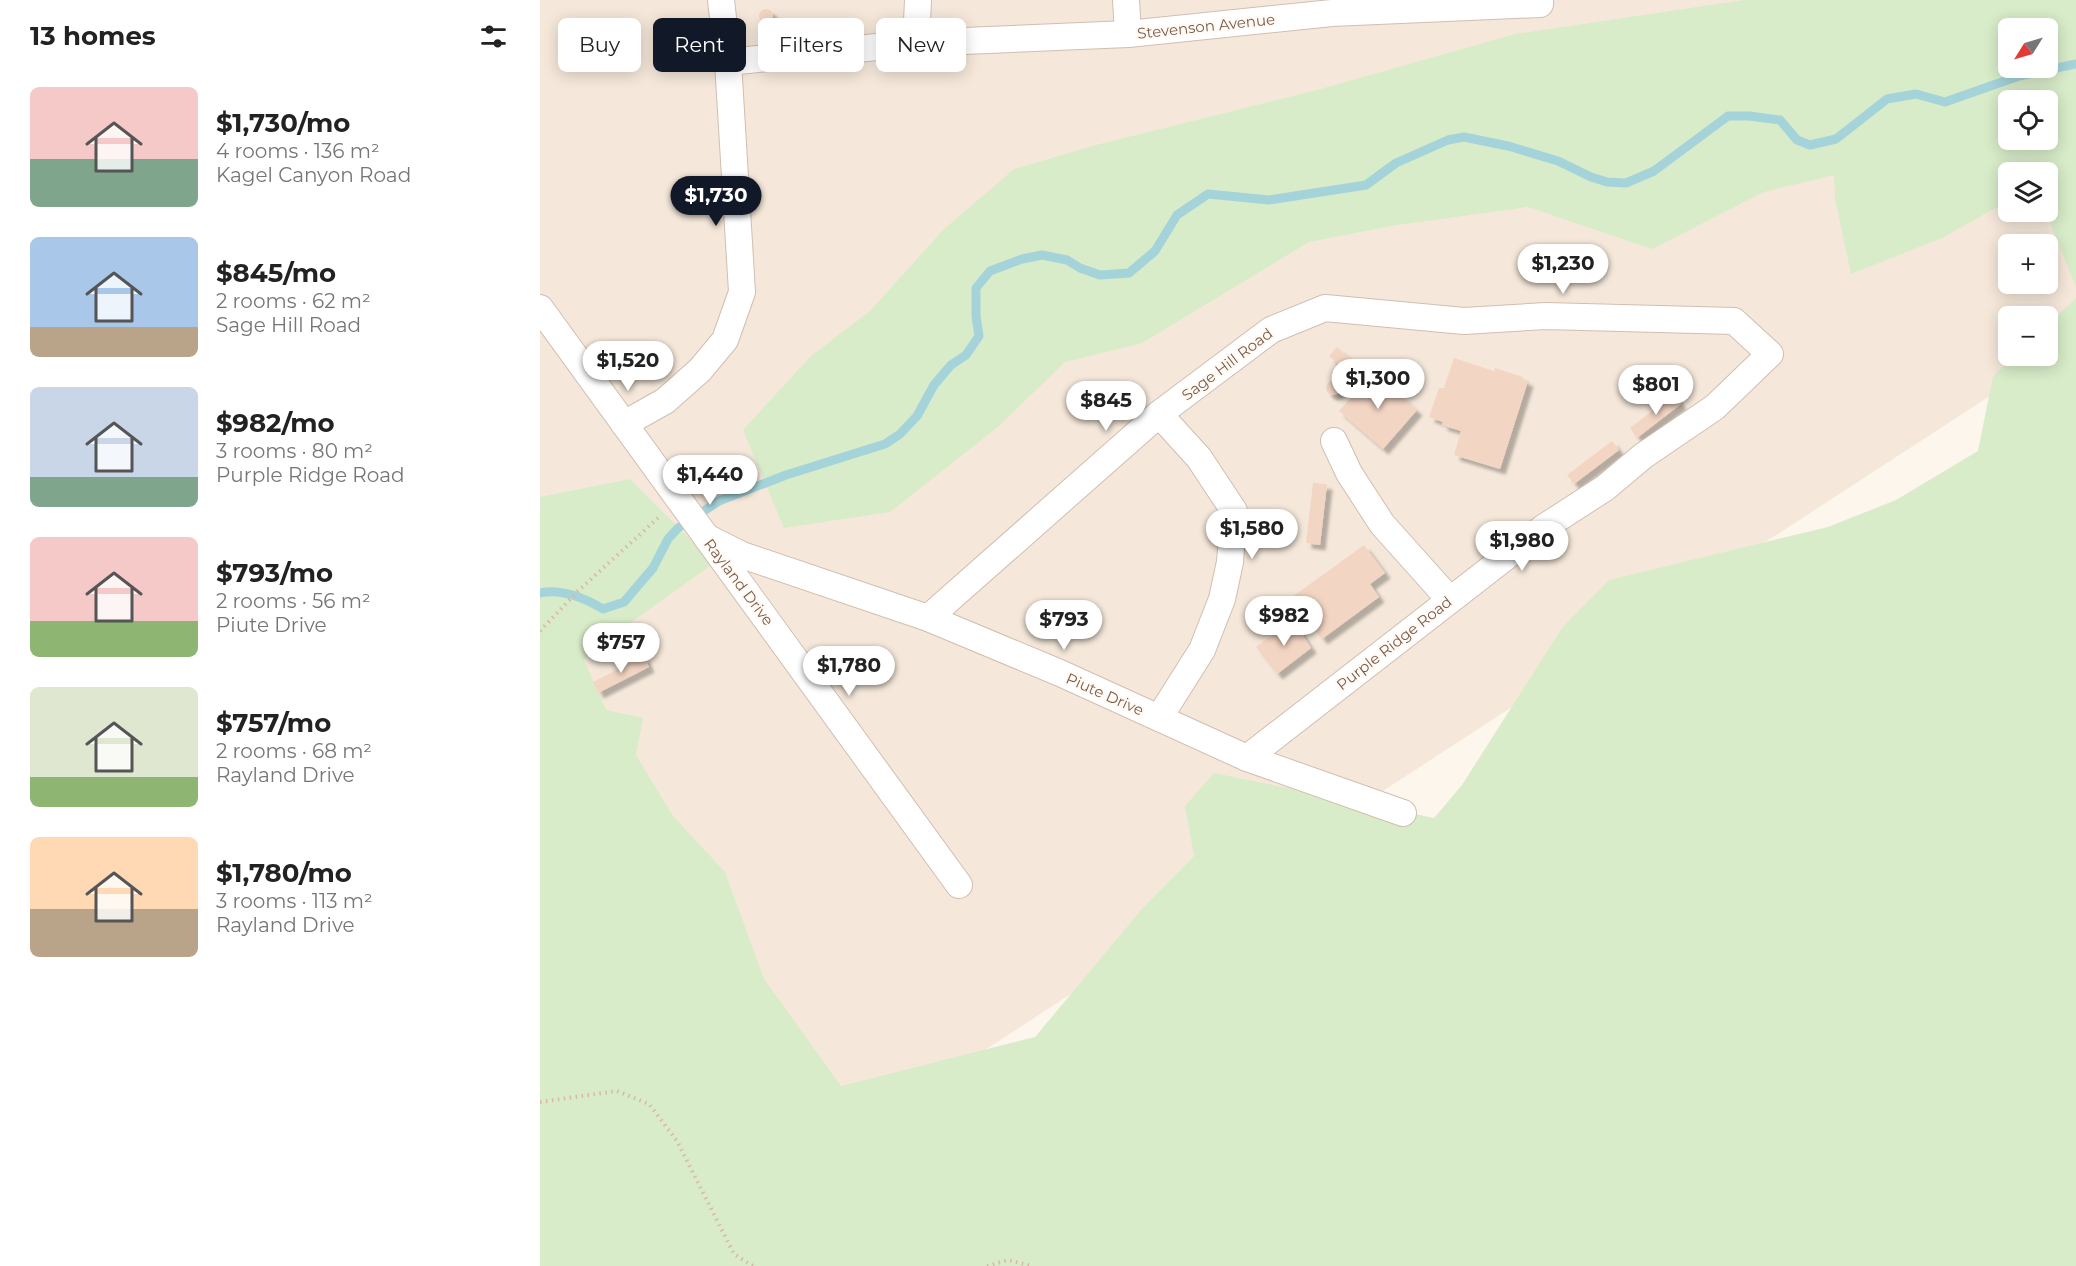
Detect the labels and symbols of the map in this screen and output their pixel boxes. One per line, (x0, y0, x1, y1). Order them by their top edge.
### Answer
street label: Stevenson Avenue (1136, 9, 1276, 43)
north arrow (1998, 18, 2058, 78)
pin: $1,730 (667, 176, 765, 227)
pin: $1,230 (1514, 244, 1612, 295)
street label: Sage Hill Road (1178, 324, 1276, 404)
pin: $1,520 (579, 341, 677, 392)
pin: $1,300 (1329, 359, 1427, 410)
pin: $801 (1620, 365, 1692, 416)
pin: $845 (1070, 381, 1142, 432)
pin: $1,440 (661, 455, 759, 506)
pin: $1,580 (1203, 509, 1301, 560)
pin: $1,980 (1473, 521, 1571, 572)
street label: Rayland Drive (700, 535, 778, 629)
street label: Purple Ridge Road (1332, 592, 1456, 694)
pin: $982 (1248, 596, 1320, 647)
pin: $793 (1028, 600, 1100, 651)
pin: $757 (585, 623, 657, 674)
pin: $1,780 (800, 646, 898, 697)
street label: Piute Drive (1063, 668, 1147, 720)

